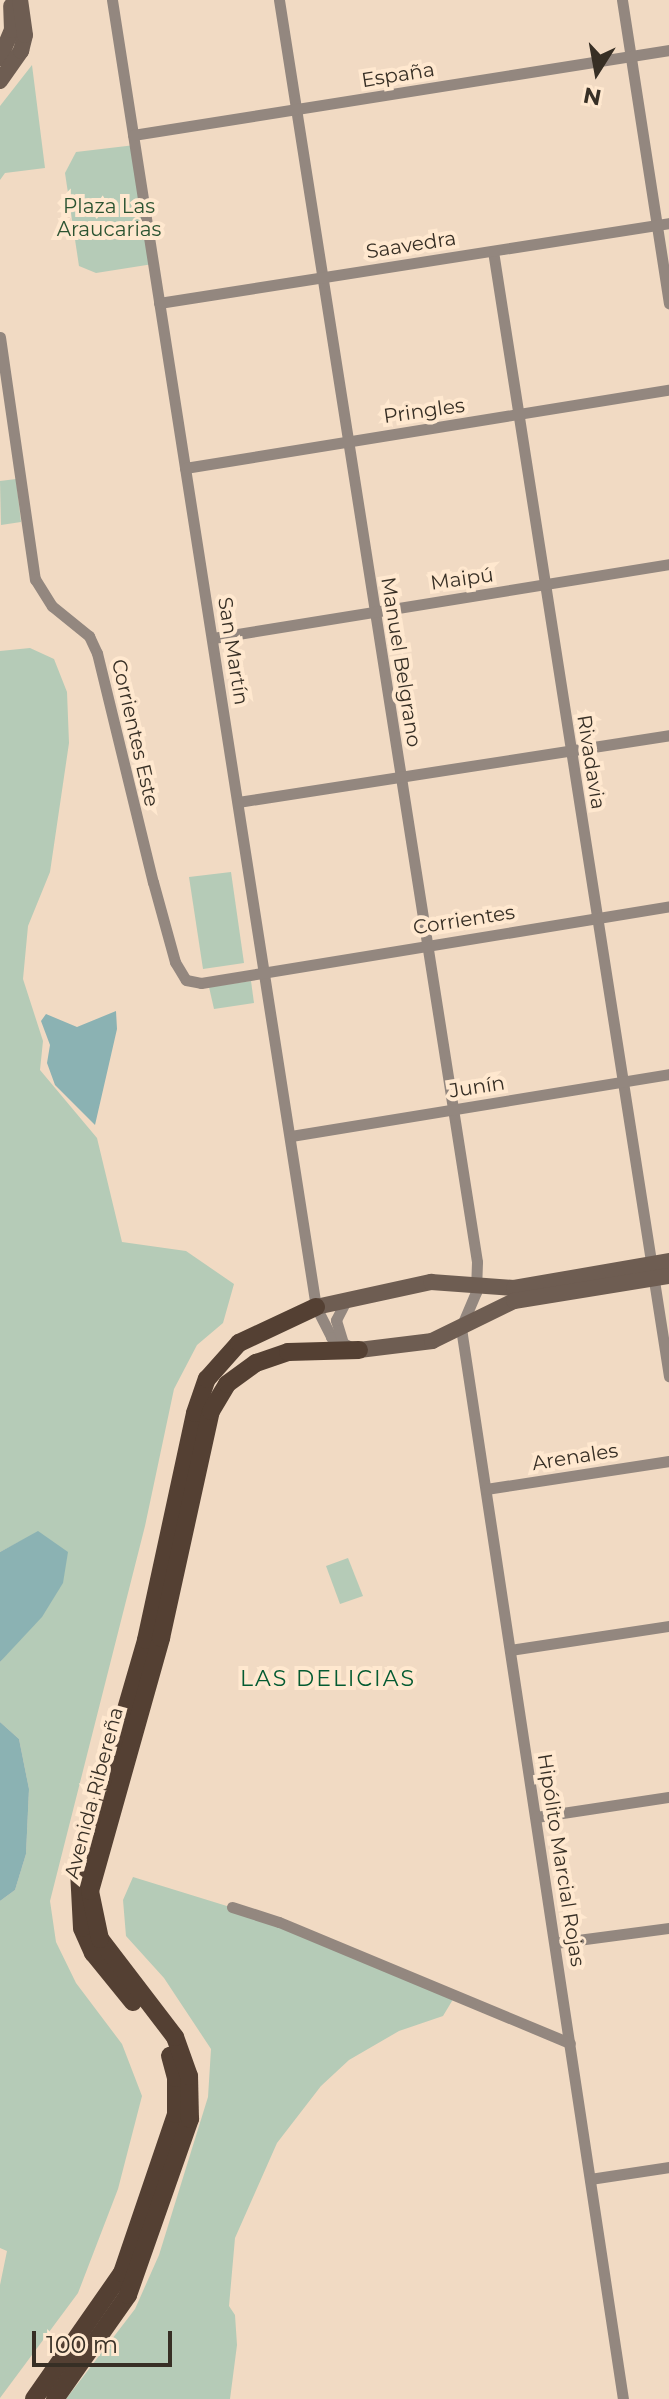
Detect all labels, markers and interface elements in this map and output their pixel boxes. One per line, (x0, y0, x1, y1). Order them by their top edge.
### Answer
north arrow (557, 32, 637, 112)
street label: España (360, 57, 436, 93)
text: N (581, 81, 604, 111)
park label: Plaza Las Araucarias (57, 195, 161, 242)
street label: Saavedra (364, 226, 458, 264)
street label: Pringles (382, 393, 466, 429)
street label: Maipú (429, 563, 495, 595)
street label: Manuel Belgrano (376, 575, 426, 749)
street label: San Martín (213, 595, 253, 707)
street label: Corrientes Este (106, 657, 164, 809)
street label: Rivadavia (572, 713, 610, 811)
street label: Corrientes (411, 900, 517, 940)
street label: Junín (448, 1071, 506, 1103)
street label: Arenales (530, 1438, 620, 1476)
district label: LAS DELICIAS (240, 1666, 416, 1692)
street label: Avenida Ribereña (60, 1705, 128, 1881)
street label: Hipólito Marcial Rojas (532, 1752, 590, 1968)
scale bar (36, 2315, 176, 2365)
text: 100 m (46, 2330, 118, 2359)

